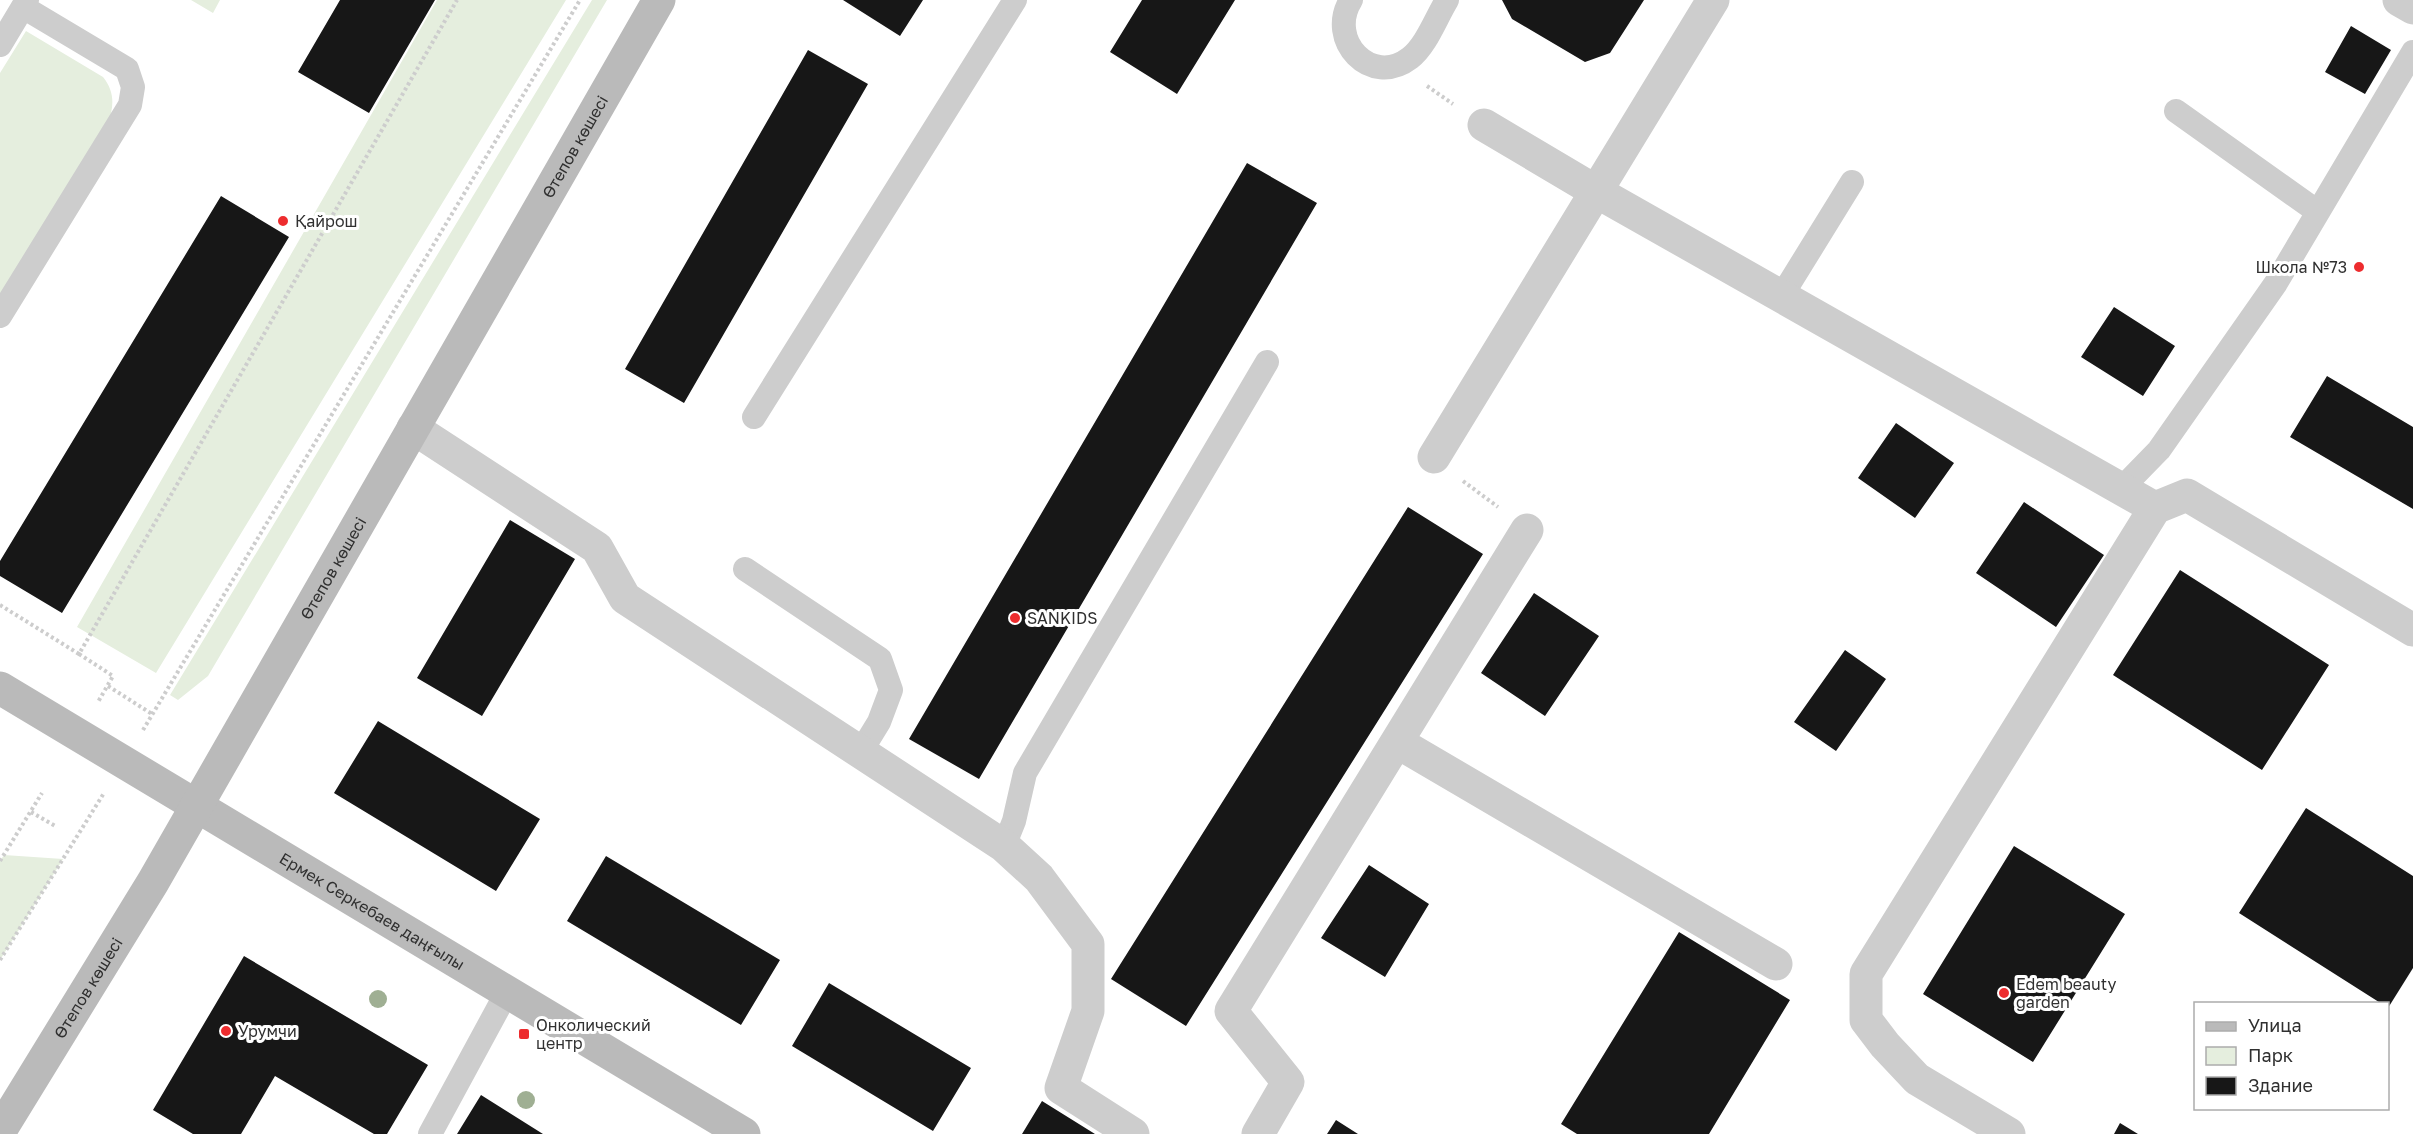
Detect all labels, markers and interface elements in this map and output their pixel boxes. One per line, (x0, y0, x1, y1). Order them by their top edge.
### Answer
street label: Өтепов көшесі (538, 92, 612, 201)
place label: Қайрош (295, 211, 358, 231)
marker: Қайрош (276, 214, 290, 228)
place label: Школа №73 (2255, 257, 2347, 277)
marker: Школа №73 (2352, 260, 2366, 274)
street label: Өтепов көшесі (296, 513, 370, 623)
place label: SANKIDS (1027, 608, 1097, 628)
marker: SANKIDS (1008, 611, 1022, 625)
street label: Ермек Серкебаев даңғылы (276, 848, 468, 974)
street label: Өтепов көшесі (49, 934, 127, 1042)
place label: Edem beauty garden (2016, 974, 2116, 1012)
marker: Edem beauty garden (1997, 986, 2011, 1000)
legend (2194, 1002, 2389, 1110)
text: Улица (2248, 1014, 2302, 1036)
place label: Онколический центр (536, 1015, 651, 1053)
place label: Урумчи (238, 1021, 297, 1041)
marker: Урумчи (219, 1024, 233, 1038)
marker: Онколический центр (517, 1027, 531, 1041)
text: Парк (2248, 1044, 2293, 1066)
text: Здание (2248, 1074, 2313, 1096)

